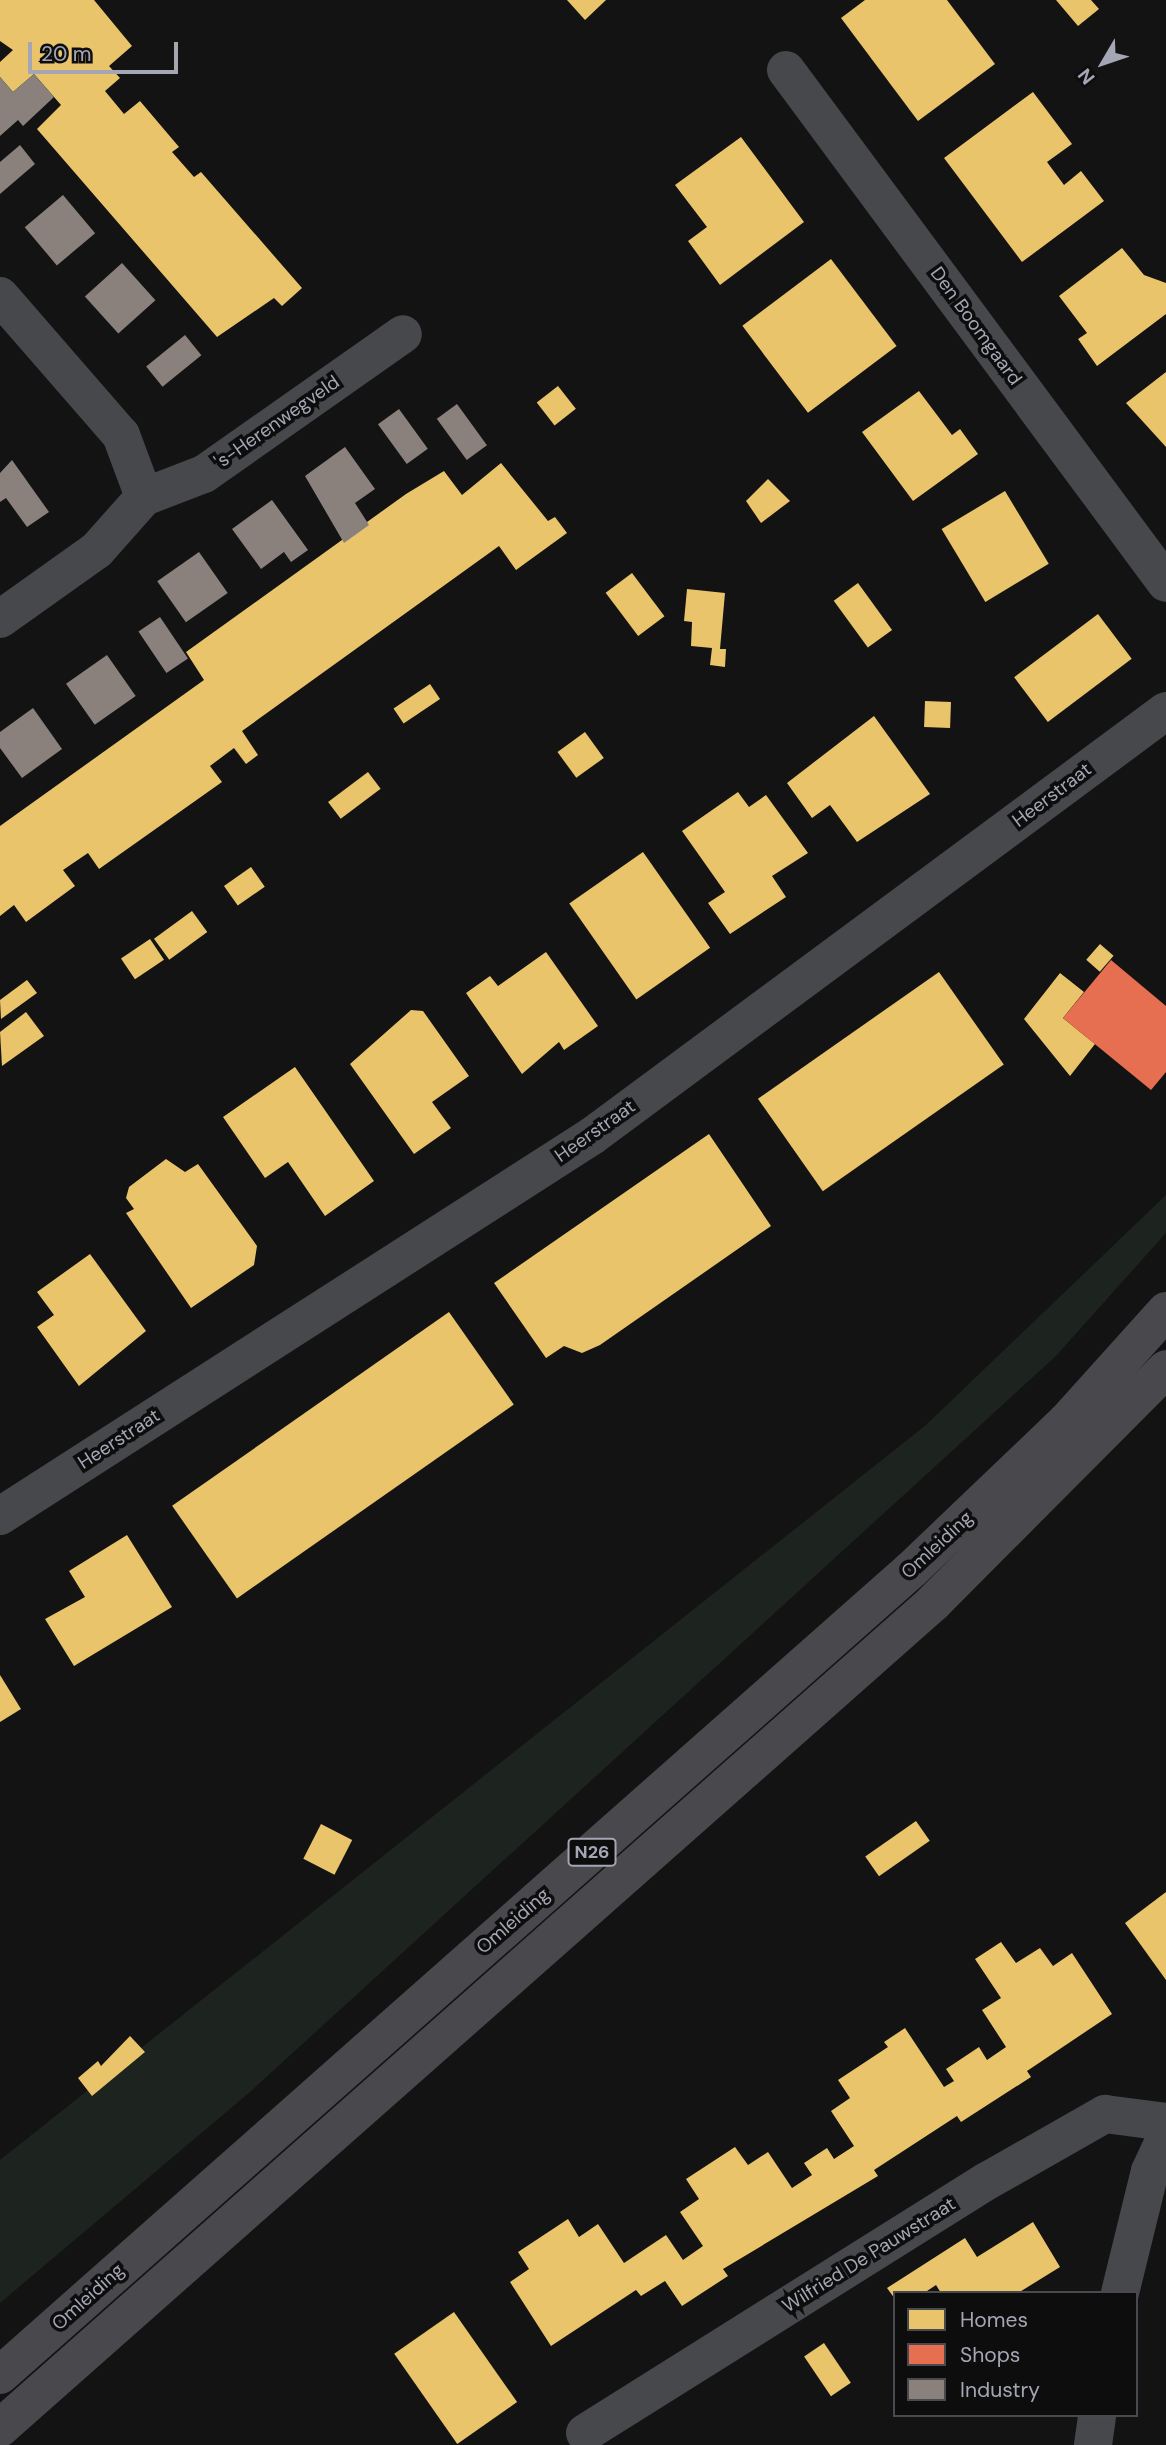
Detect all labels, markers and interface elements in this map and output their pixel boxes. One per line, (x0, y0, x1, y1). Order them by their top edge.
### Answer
scale bar (32, 28, 182, 72)
north arrow (1068, 28, 1138, 98)
text: 20 m (41, 40, 92, 68)
text: N (1072, 63, 1100, 90)
street label: Den Boomgaard (925, 262, 1027, 390)
street label: 's-Herenwegveld (210, 371, 344, 473)
street label: Heerstraat (1008, 758, 1096, 832)
street label: Heerstraat (550, 1095, 640, 1167)
street label: Heerstraat (74, 1404, 164, 1474)
street label: Omleiding (897, 1506, 977, 1584)
road number: N26 (568, 1838, 616, 1866)
street label: Omleiding (472, 1883, 554, 1959)
street label: Wilfried De Pauwstraat (778, 2192, 960, 2318)
street label: Omleiding (47, 2259, 129, 2335)
legend (893, 2291, 1138, 2417)
text: Homes (960, 2306, 1028, 2334)
text: Shops (960, 2341, 1020, 2369)
text: Industry (960, 2376, 1040, 2404)

